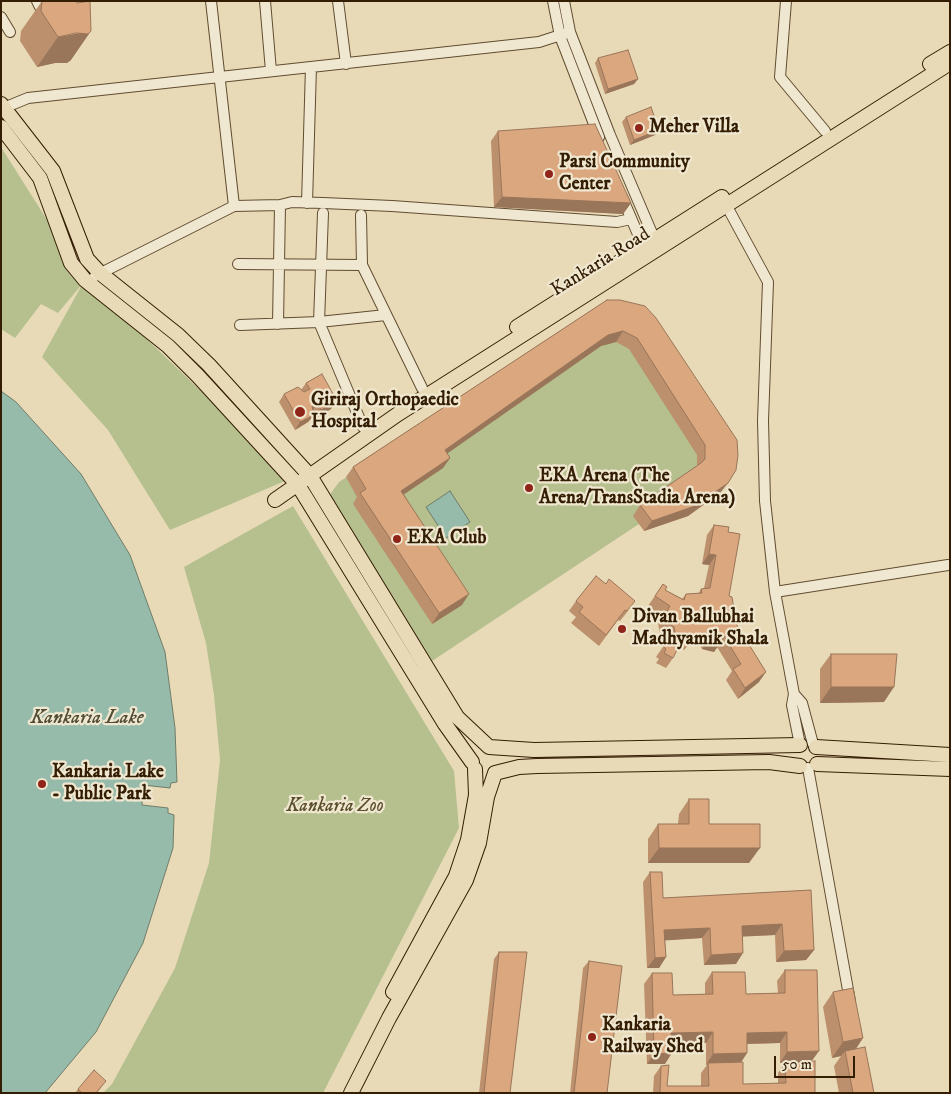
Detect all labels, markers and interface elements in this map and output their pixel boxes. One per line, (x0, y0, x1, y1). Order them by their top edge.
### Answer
place label: Meher Villa (649, 117, 739, 139)
marker: Meher Villa (633, 122, 645, 134)
place label: Parsi Community Center (559, 152, 690, 196)
marker: Parsi Community Center (543, 168, 555, 180)
street label: Kankaria Road (547, 224, 655, 302)
place label: Giriraj Orthopaedic Hospital (311, 390, 459, 434)
marker: Giriraj Orthopaedic Hospital (293, 405, 307, 419)
place label: EKA Arena (The Arena/TransStadia Arena) (539, 466, 735, 510)
marker: EKA Arena (The Arena/TransStadia Arena) (523, 482, 535, 494)
place label: EKA Club (407, 528, 486, 550)
marker: EKA Club (391, 533, 403, 545)
place label: Divan Ballubhai Madhyamik Shala (632, 607, 768, 651)
marker: Divan Ballubhai Madhyamik Shala (616, 623, 628, 635)
water label: Kankaria Lake (30, 707, 144, 731)
place label: Kankaria Lake - Public Park (52, 762, 164, 806)
marker: Kankaria Lake - Public Park (36, 778, 48, 790)
park label: Kankaria Zoo (286, 796, 384, 818)
place label: Kankaria Railway Shed (602, 1015, 704, 1059)
marker: Kankaria Railway Shed (586, 1031, 598, 1043)
scale bar (776, 1046, 857, 1078)
text: 50 m (782, 1055, 812, 1074)

